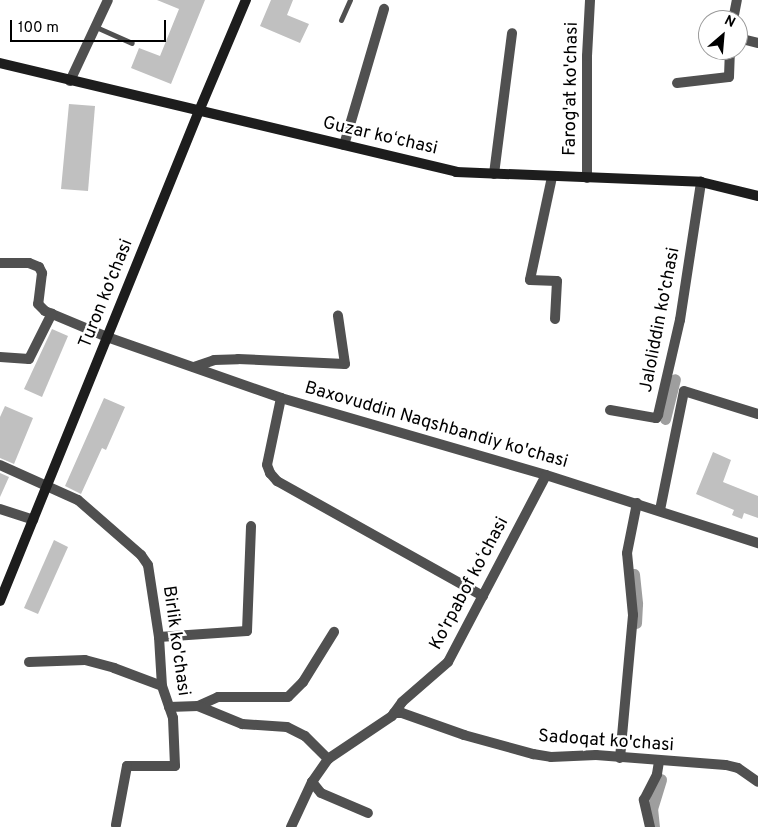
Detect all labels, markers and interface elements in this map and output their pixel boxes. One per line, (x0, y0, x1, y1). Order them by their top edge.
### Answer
scale bar (12, 10, 169, 42)
north arrow (698, 10, 748, 60)
text: N (721, 12, 738, 32)
text: 100 m (18, 19, 59, 38)
street label: Farog'at ko'chasi (560, 22, 584, 156)
street label: Guzar koʻchasi (320, 113, 440, 161)
street label: Turon ko'chasi (75, 236, 139, 352)
street label: Jaloliddin ko'chasi (636, 246, 686, 394)
street label: Baxovuddin Naqshbandiy ko'chasi (302, 378, 570, 474)
street label: Ko'rpabof koʻchasi (426, 514, 514, 654)
street label: Birlik ko'chasi (157, 585, 193, 697)
street label: Sadoqat ko'chasi (537, 726, 675, 758)

